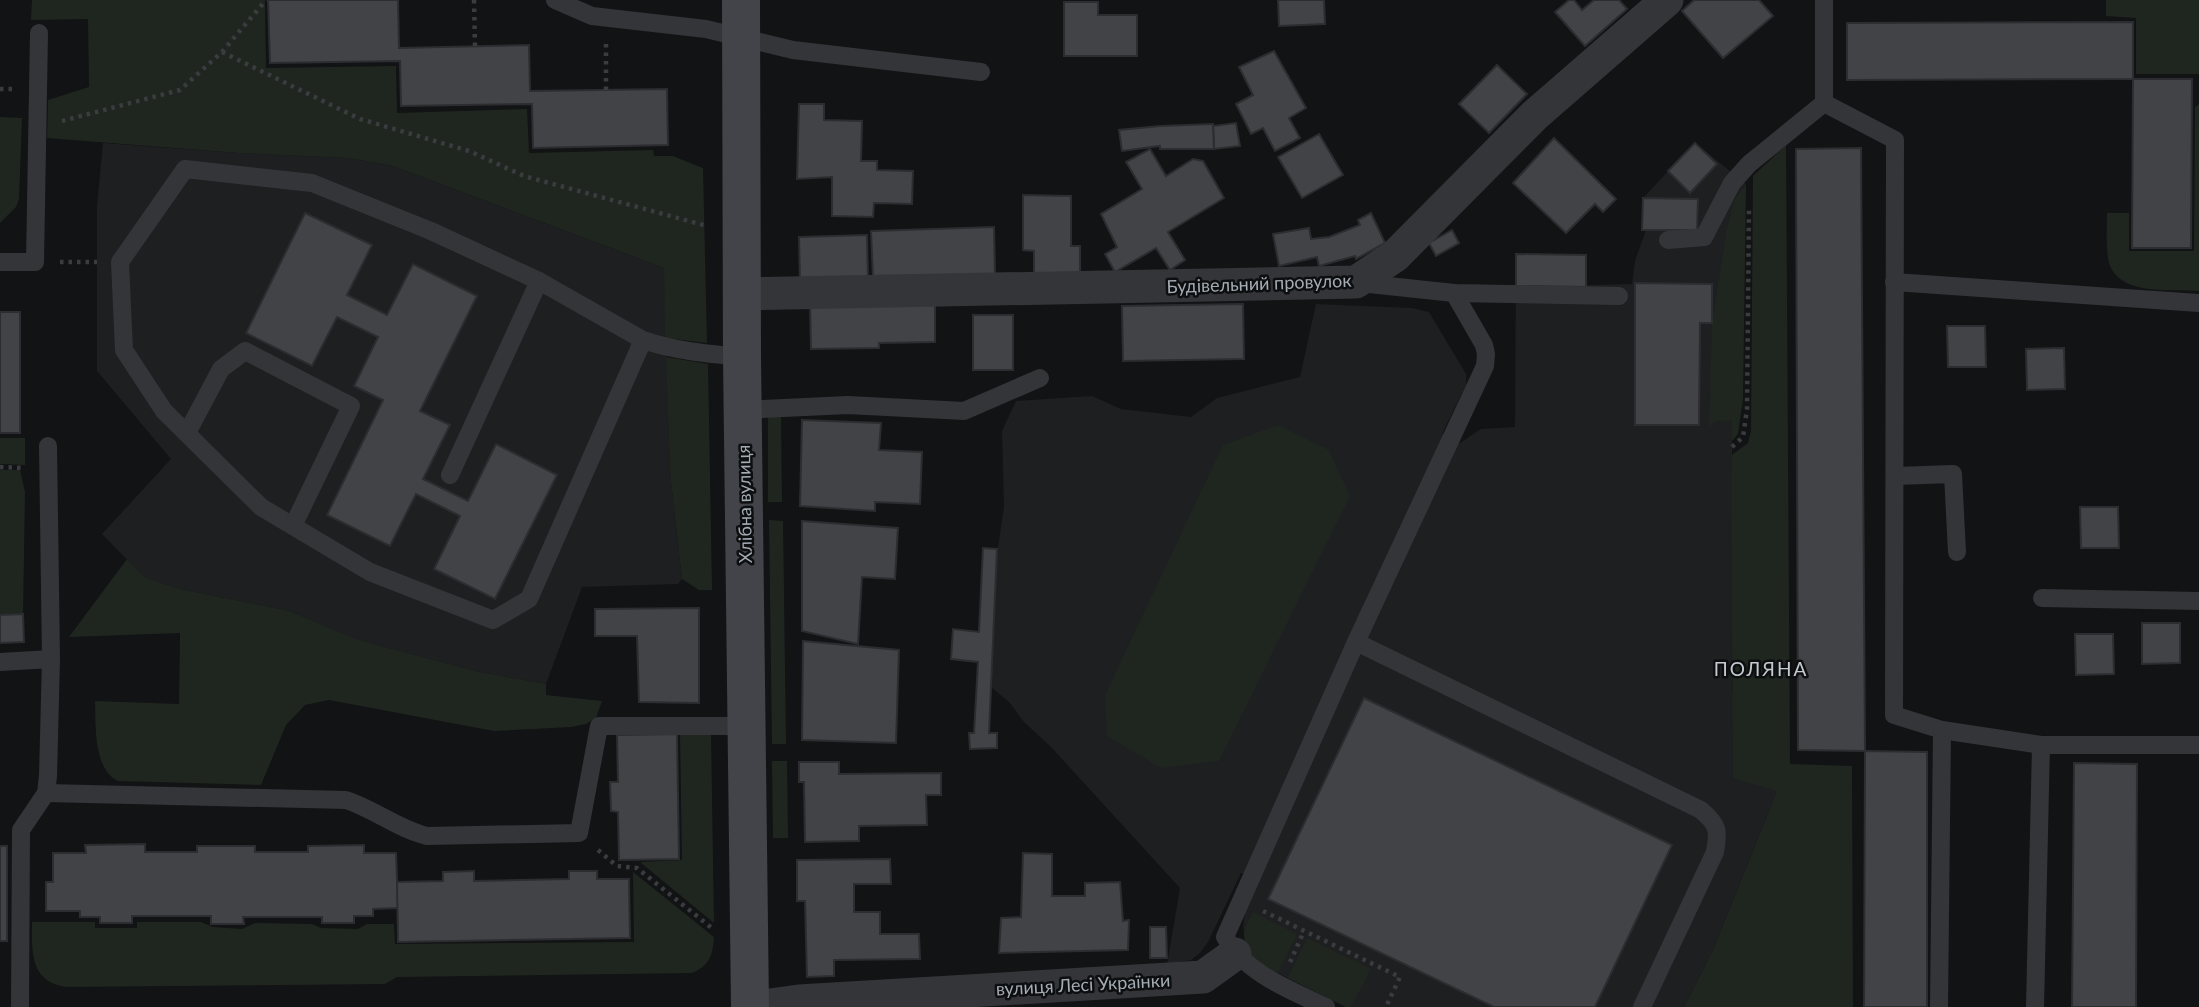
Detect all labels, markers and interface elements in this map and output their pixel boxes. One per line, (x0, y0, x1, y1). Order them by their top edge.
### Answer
street label: Будівельний провулок (1166, 269, 1353, 297)
street label: Хлібна вулиця (732, 445, 756, 563)
district label: ПОЛЯНА (1714, 657, 1808, 680)
street label: вулиця Лесі Українки (995, 968, 1171, 1000)

